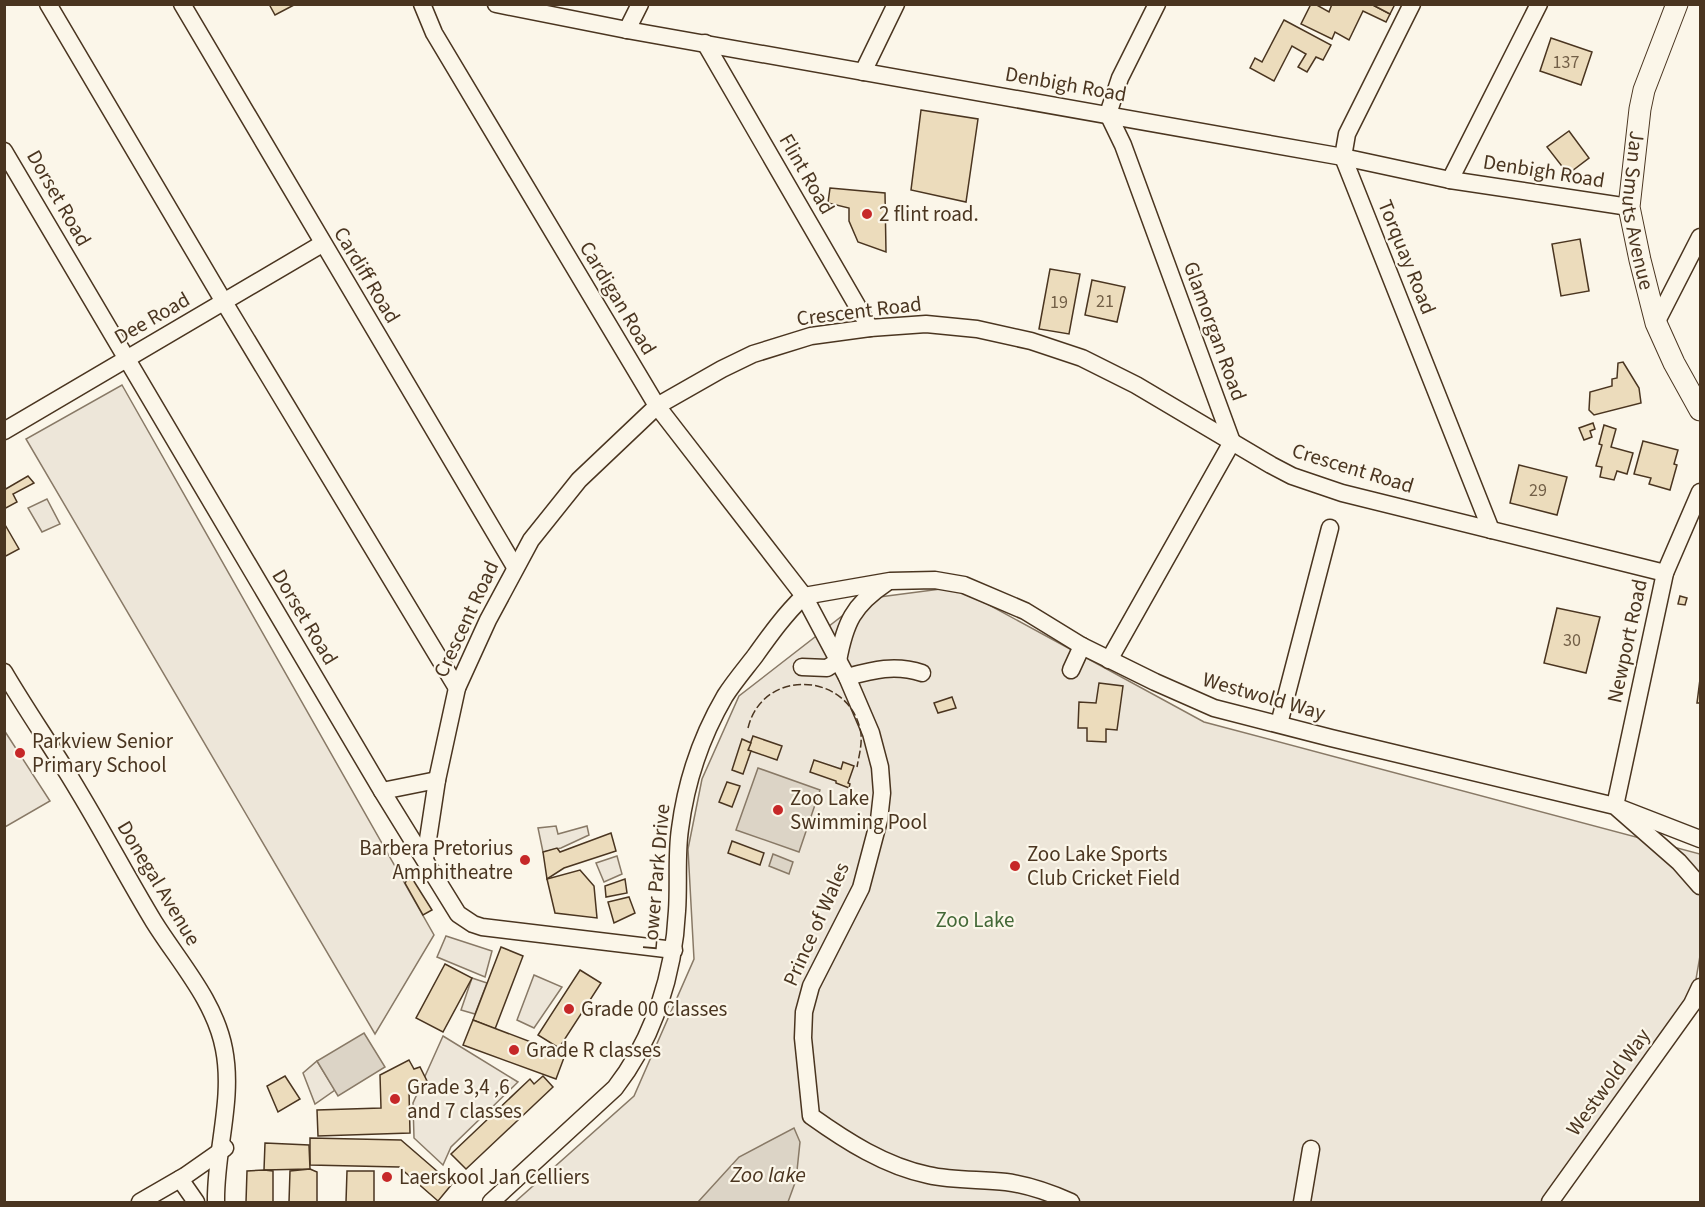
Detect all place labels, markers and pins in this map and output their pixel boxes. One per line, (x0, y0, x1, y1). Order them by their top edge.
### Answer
place label: 2 flint road. (879, 199, 979, 229)
marker: 2 flint road. (860, 207, 874, 221)
place label: Parkview Senior Primary School (32, 726, 174, 780)
marker: Parkview Senior Primary School (13, 746, 27, 760)
place label: Zoo Lake Swimming Pool (790, 783, 927, 837)
marker: Zoo Lake Swimming Pool (771, 803, 785, 817)
place label: Barbera Pretorius Amphitheatre (359, 833, 513, 887)
place label: Zoo Lake Sports Club Cricket Field (1027, 839, 1180, 893)
marker: Barbera Pretorius Amphitheatre (518, 853, 532, 867)
marker: Zoo Lake Sports Club Cricket Field (1008, 859, 1022, 873)
place label: Grade 00 Classes (581, 994, 728, 1024)
marker: Grade 00 Classes (562, 1002, 576, 1016)
place label: Grade R classes (526, 1035, 661, 1065)
marker: Grade R classes (507, 1043, 521, 1057)
place label: Grade 3,4 ,6 and 7 classes (407, 1072, 522, 1126)
marker: Grade 3,4 ,6 and 7 classes (388, 1092, 402, 1106)
place label: Laerskool Jan Celliers (399, 1162, 590, 1192)
marker: Laerskool Jan Celliers (380, 1170, 394, 1184)

